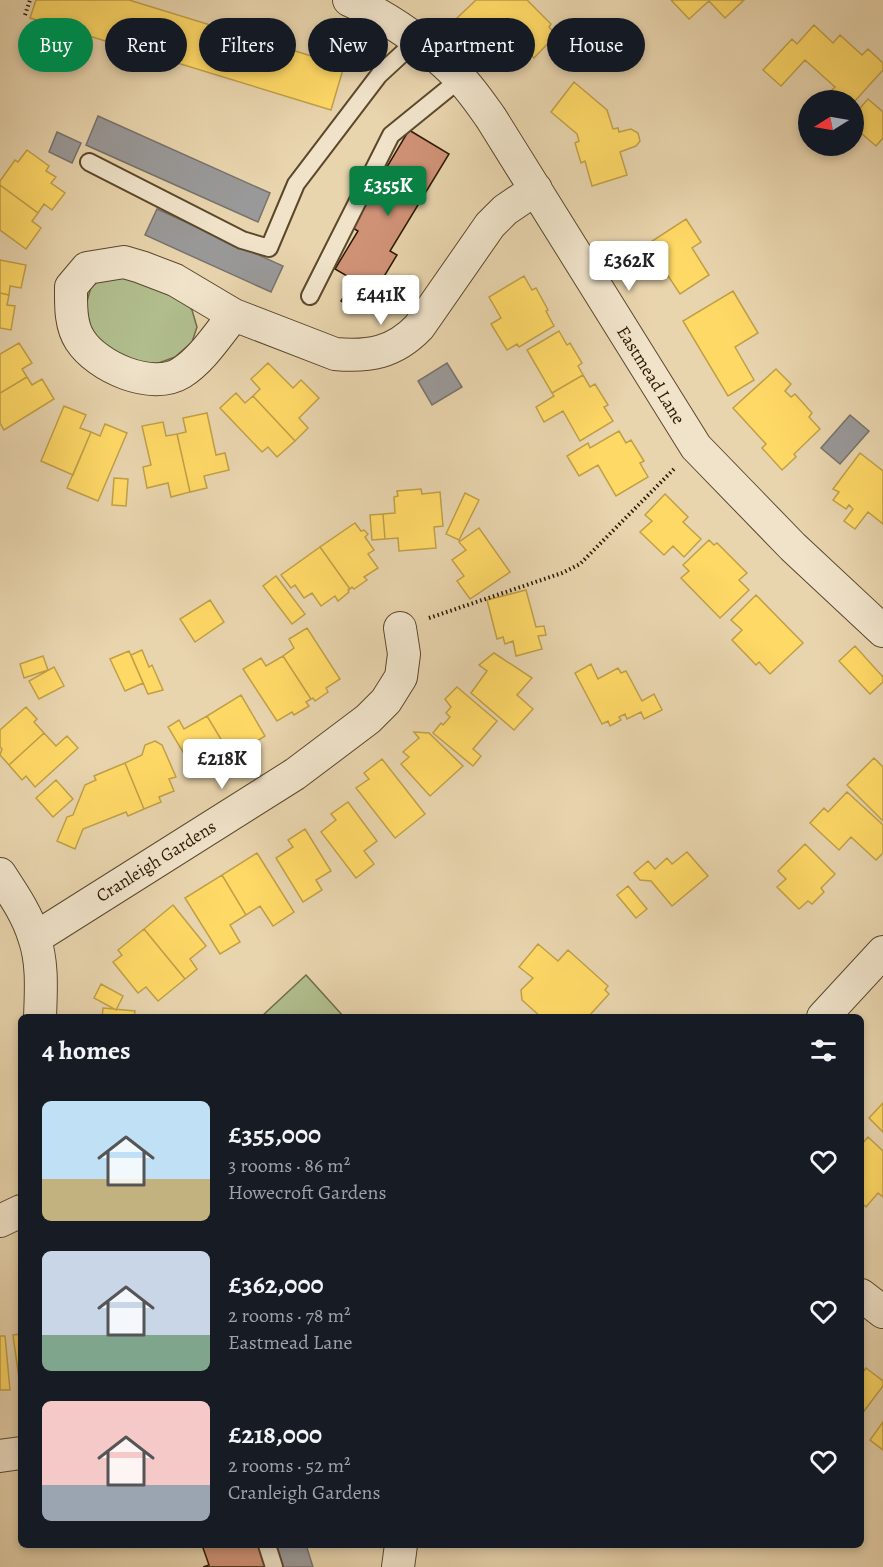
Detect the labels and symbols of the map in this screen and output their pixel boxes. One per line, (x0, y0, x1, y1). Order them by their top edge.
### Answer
north arrow (798, 90, 864, 156)
pin: £355K (346, 166, 430, 217)
pin: £362K (587, 241, 671, 292)
pin: £441K (339, 275, 423, 326)
street label: Eastmead Lane (611, 321, 691, 429)
pin: £218K (180, 739, 264, 790)
street label: Cranleigh Gardens (91, 814, 221, 908)

